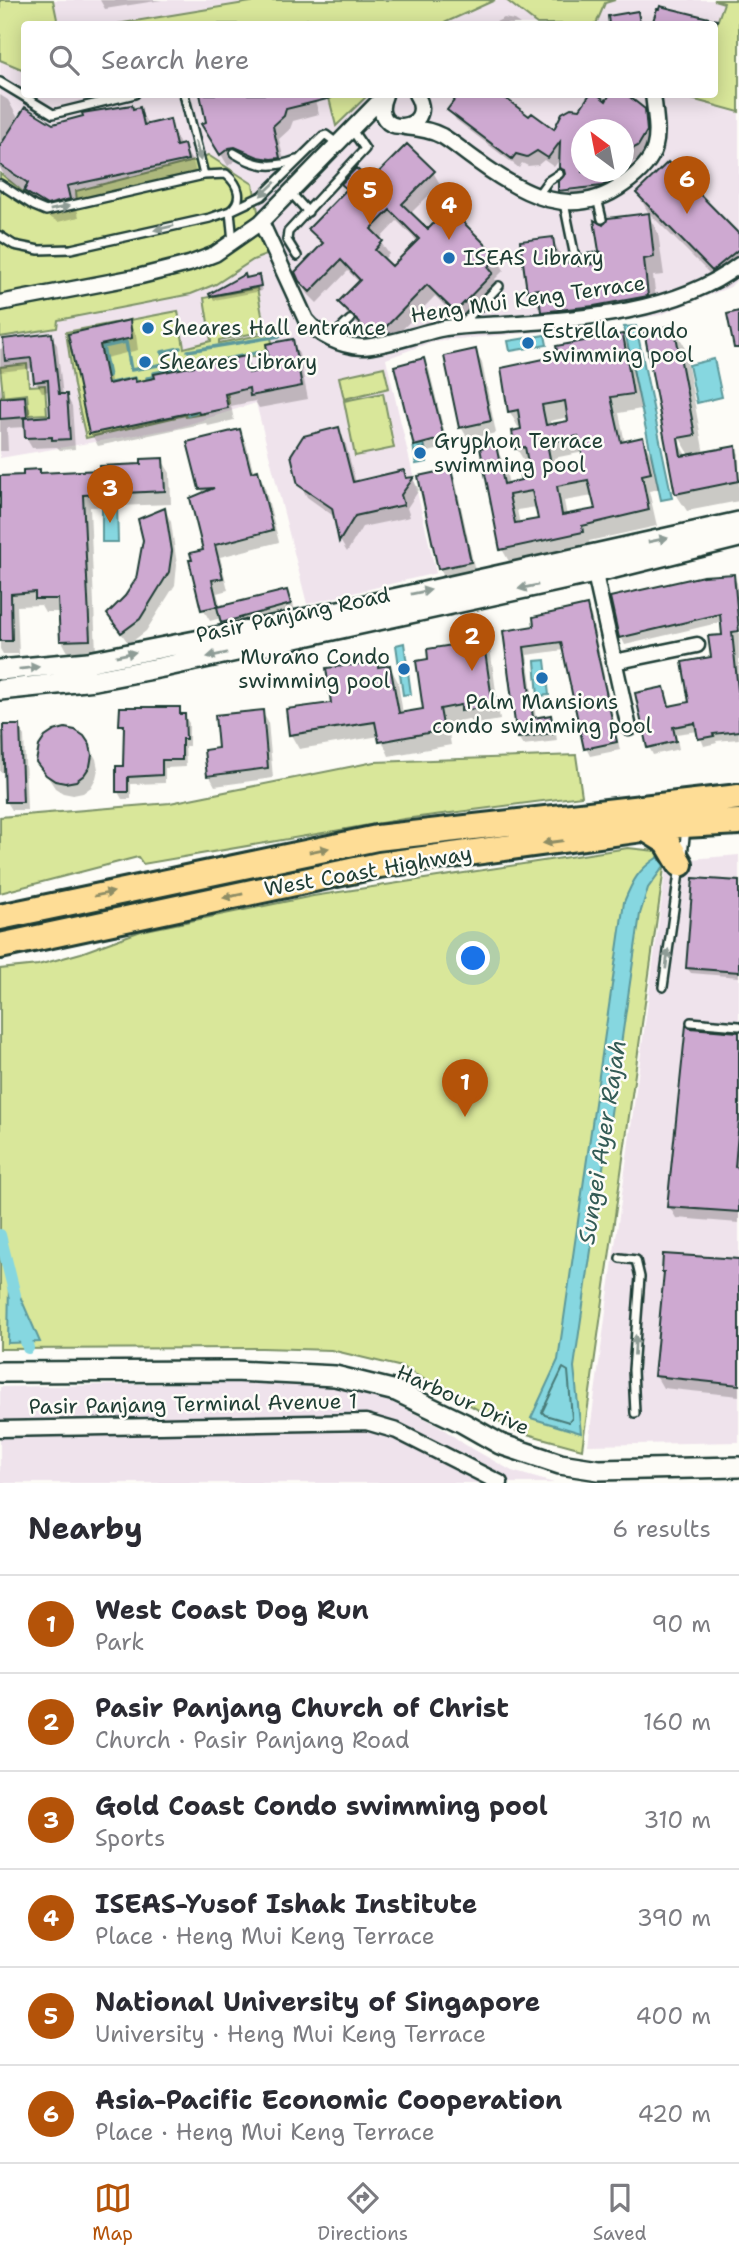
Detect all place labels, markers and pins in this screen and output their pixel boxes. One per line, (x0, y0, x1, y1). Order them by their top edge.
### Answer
pin: 6 (664, 156, 710, 214)
pin: 5 (347, 167, 393, 225)
pin: 4 (426, 182, 472, 240)
place label: ISEAS Library (463, 244, 604, 272)
marker: ISEAS Library (441, 250, 457, 266)
place label: Sheares Hall entrance (162, 314, 386, 342)
place label: Estrella condo swimming pool (542, 317, 694, 369)
marker: Sheares Hall entrance (140, 320, 156, 336)
marker: Estrella condo swimming pool (520, 335, 536, 351)
place label: Sheares Library (159, 348, 317, 376)
marker: Sheares Library (137, 354, 153, 370)
place label: Gryphon Terrace swimming pool (434, 427, 603, 479)
marker: Gryphon Terrace swimming pool (412, 445, 428, 461)
pin: 3 (87, 465, 133, 523)
pin: 2 (449, 613, 495, 671)
place label: Murano Condo swimming pool (238, 643, 391, 695)
marker: Murano Condo swimming pool (396, 661, 412, 677)
marker: Palm Mansions condo swimming pool (534, 670, 550, 686)
place label: Palm Mansions condo swimming pool (432, 688, 653, 740)
pin: 1 (442, 1059, 488, 1117)

